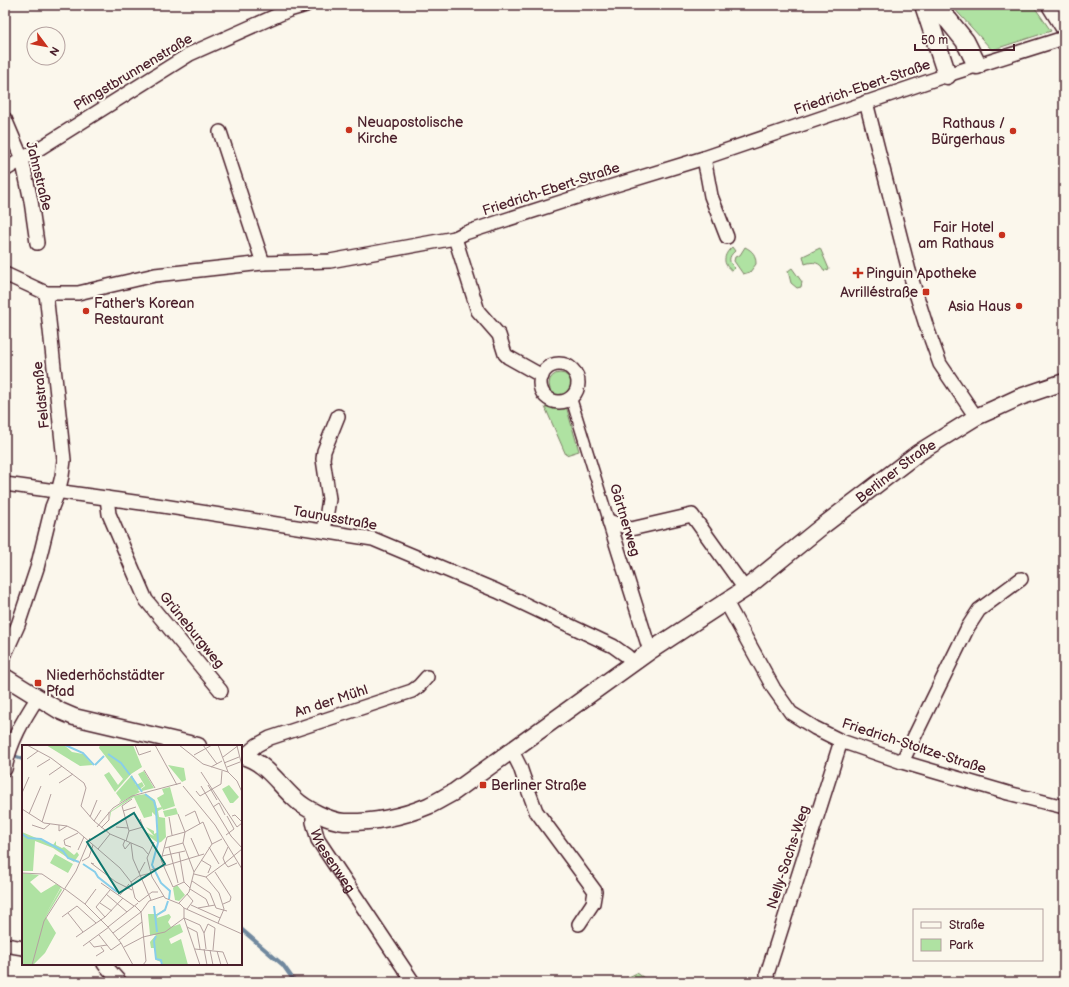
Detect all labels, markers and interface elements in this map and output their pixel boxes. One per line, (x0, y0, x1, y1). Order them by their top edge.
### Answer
north arrow (26, 26, 66, 66)
scale bar (915, 26, 1014, 52)
street label: Pfingstbrunnenstraße (71, 30, 195, 114)
text: 50 m (921, 33, 948, 48)
text: N (46, 44, 62, 58)
street label: Friedrich-Ebert-Straße (792, 56, 932, 118)
place label: Neuapostolische Kirche (357, 114, 463, 147)
place label: Rathaus / Bürgerhaus (931, 115, 1005, 148)
marker: Neuapostolische Kirche (344, 125, 354, 135)
marker: Rathaus / Bürgerhaus (1008, 126, 1018, 136)
street label: Jahnstraße (22, 140, 56, 212)
street label: Friedrich-Ebert-Straße (480, 159, 622, 219)
place label: Fair Hotel am Rathaus (918, 219, 994, 252)
marker: Fair Hotel am Rathaus (997, 230, 1007, 240)
place label: Pinguin Apotheke (866, 265, 977, 282)
marker: Pinguin Apotheke (853, 268, 863, 278)
place label: Avrilléstraße (840, 284, 918, 301)
marker: Avrilléstraße (921, 287, 931, 297)
place label: Father's Korean Restaurant (94, 295, 194, 328)
place label: Asia Haus (948, 298, 1011, 315)
marker: Asia Haus (1014, 301, 1024, 311)
marker: Father's Korean Restaurant (81, 306, 91, 316)
street label: Feldstraße (29, 361, 53, 429)
street label: Berliner Straße (852, 436, 939, 506)
street label: Gärtnerweg (606, 482, 644, 558)
street label: Taunusstraße (292, 502, 378, 534)
street label: Grüneburgweg (156, 588, 228, 672)
place label: Niederhöchstädter Pfad (46, 667, 165, 700)
marker: Niederhöchstädter Pfad (33, 678, 43, 688)
street label: An der Mühl (292, 681, 370, 721)
street label: Friedrich-Stoltze-Straße (840, 715, 988, 777)
inset map (22, 745, 242, 965)
place label: Berliner Straße (491, 777, 587, 794)
marker: Berliner Straße (478, 780, 488, 790)
street label: Nelly-Sachs-Weg (763, 803, 813, 911)
street label: Wiesenweg (307, 827, 359, 896)
legend (913, 909, 1043, 961)
text: Straße (949, 918, 985, 933)
text: Park (949, 938, 973, 953)

